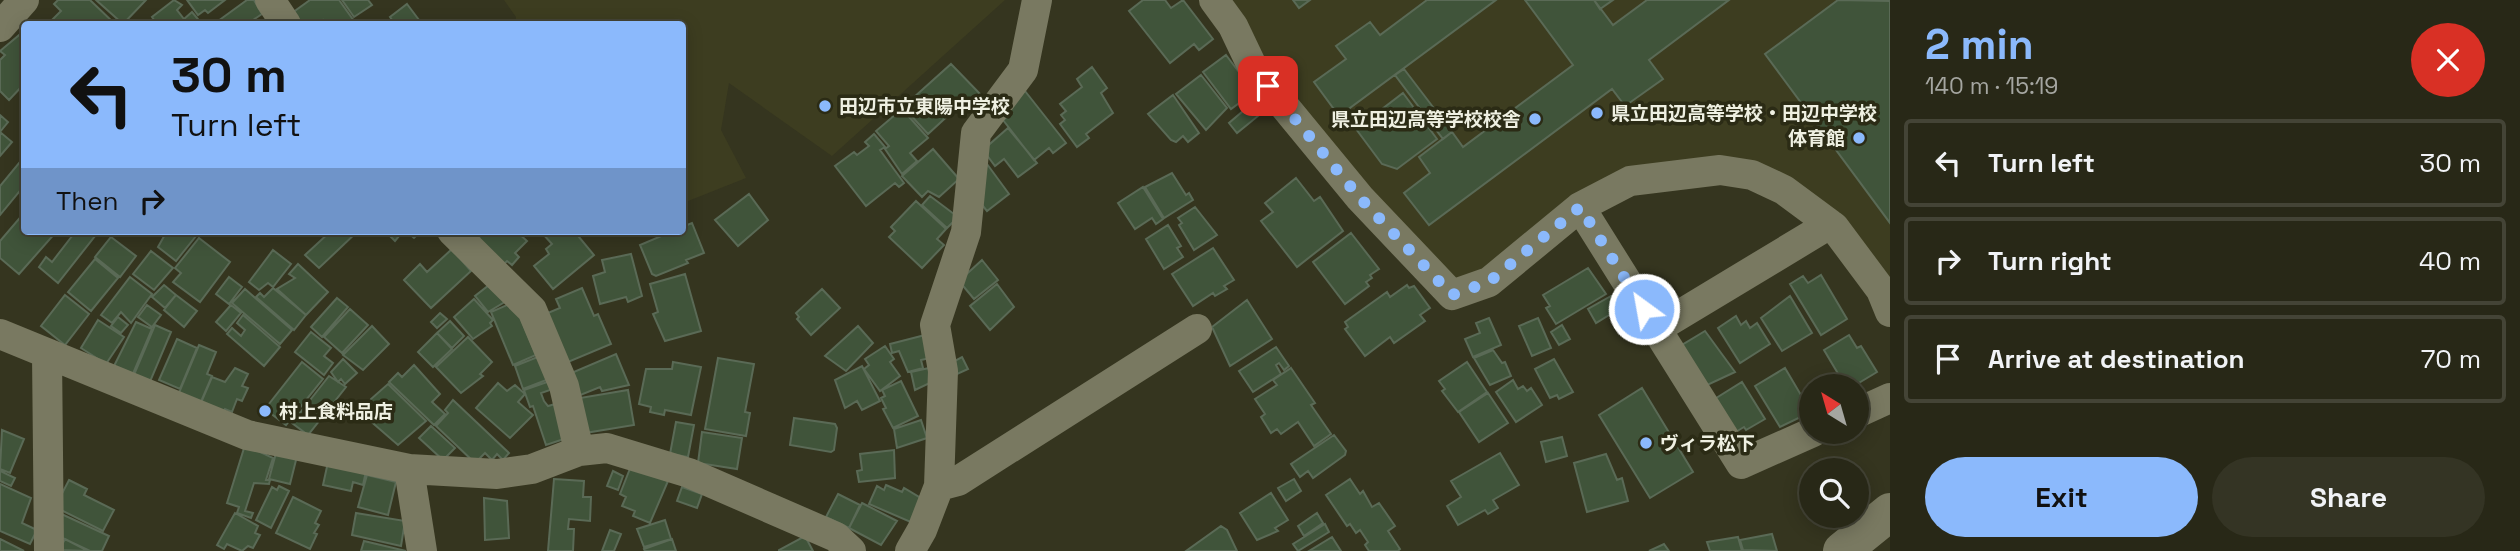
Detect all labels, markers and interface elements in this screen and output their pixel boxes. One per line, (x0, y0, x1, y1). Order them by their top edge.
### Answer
text: 2 min (1925, 18, 2034, 71)
button: close (2411, 23, 2485, 97)
text: 30 m (171, 44, 287, 106)
icon: left (56, 49, 147, 140)
pin (1238, 56, 1298, 116)
icon: arrive (1249, 67, 1287, 105)
text: 140 m · 15:19 (1925, 71, 2058, 101)
place label: 田辺市立東陽中学校 (839, 94, 1010, 119)
marker: 田辺市立東陽中学校 (817, 98, 833, 114)
place label: 県立田辺高等学校・田辺中学校 (1611, 101, 1877, 126)
text: Turn left (171, 105, 301, 145)
marker: 県立田辺高等学校・田辺中学校 (1589, 105, 1605, 121)
place label: 県立田辺高等学校校舎 (1331, 107, 1521, 132)
marker: 県立田辺高等学校校舎 (1527, 111, 1543, 127)
place label: 体育館 (1788, 126, 1845, 151)
marker: 体育館 (1851, 130, 1867, 146)
icon: left (1929, 144, 1967, 182)
text: Turn left (1988, 146, 2095, 180)
text: 30 m (2420, 146, 2481, 180)
icon: right (133, 182, 171, 220)
text: Then (56, 184, 119, 218)
icon: right (1929, 242, 1967, 280)
text: Turn right (1988, 244, 2112, 278)
text: 40 m (2419, 244, 2481, 278)
position arrow (1607, 272, 1681, 346)
icon: arrive (1929, 340, 1967, 378)
text: Arrive at destination (1988, 342, 2245, 376)
text: 70 m (2421, 342, 2481, 376)
north arrow (1799, 374, 1869, 444)
map controls (1799, 374, 1869, 528)
place label: 村上食料品店 (279, 399, 393, 424)
marker: 村上食料品店 (257, 403, 273, 419)
place label: ヴィラ松下 (1660, 431, 1755, 456)
marker: ヴィラ松下 (1638, 435, 1654, 451)
button: Exit (1925, 457, 2198, 537)
button: Share (2212, 457, 2485, 537)
button: search (1799, 458, 1869, 528)

